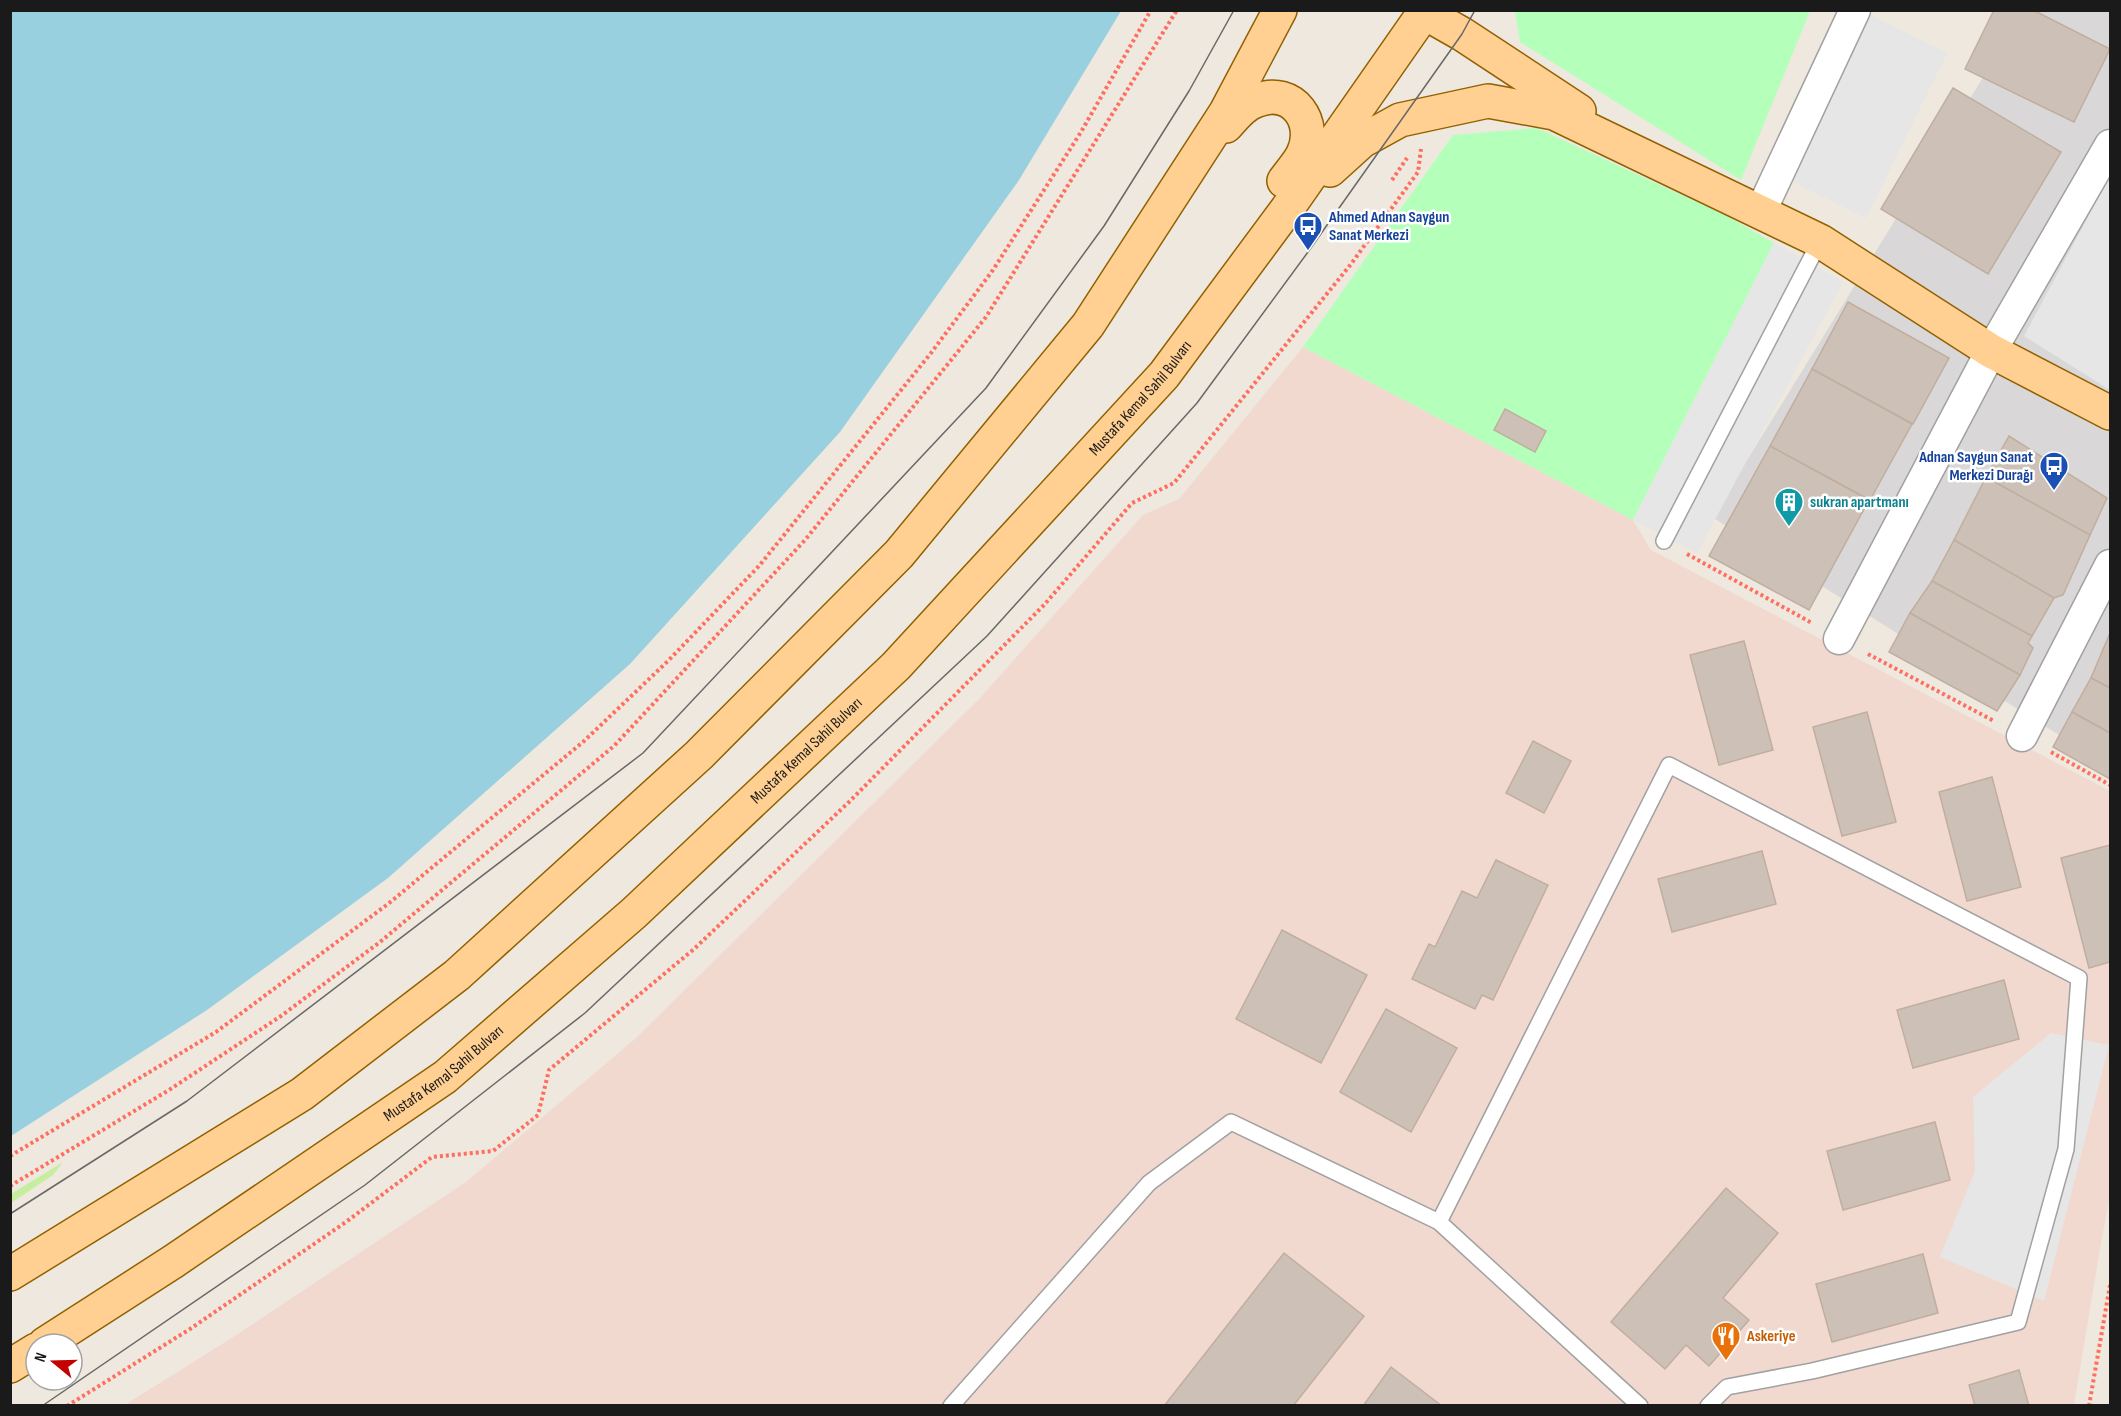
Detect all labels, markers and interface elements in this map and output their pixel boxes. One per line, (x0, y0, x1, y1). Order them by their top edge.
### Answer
place label: Ahmed Adnan Saygun Sanat Merkezi (1328, 208, 1449, 245)
bus stop icon: Ahmed Adnan Saygun Sanat Merkezi (1292, 210, 1324, 252)
street label: Mustafa Kemal Sahil Bulvarı (1085, 337, 1196, 459)
place label: Adnan Saygun Sanat Merkezi Durağı (1918, 448, 2033, 485)
bus stop icon: Adnan Saygun Sanat Merkezi Durağı (2038, 450, 2070, 492)
building icon: sukran apartmanı (1773, 486, 1805, 528)
place label: sukran apartmanı (1810, 493, 1909, 512)
street label: Mustafa Kemal Sahil Bulvarı (747, 693, 866, 808)
street label: Mustafa Kemal Sahil Bulvarı (380, 1021, 507, 1125)
restaurant icon: Askeriye (1710, 1320, 1742, 1362)
place label: Askeriye (1746, 1327, 1796, 1346)
north arrow (24, 1332, 84, 1392)
text: N (31, 1350, 52, 1365)

